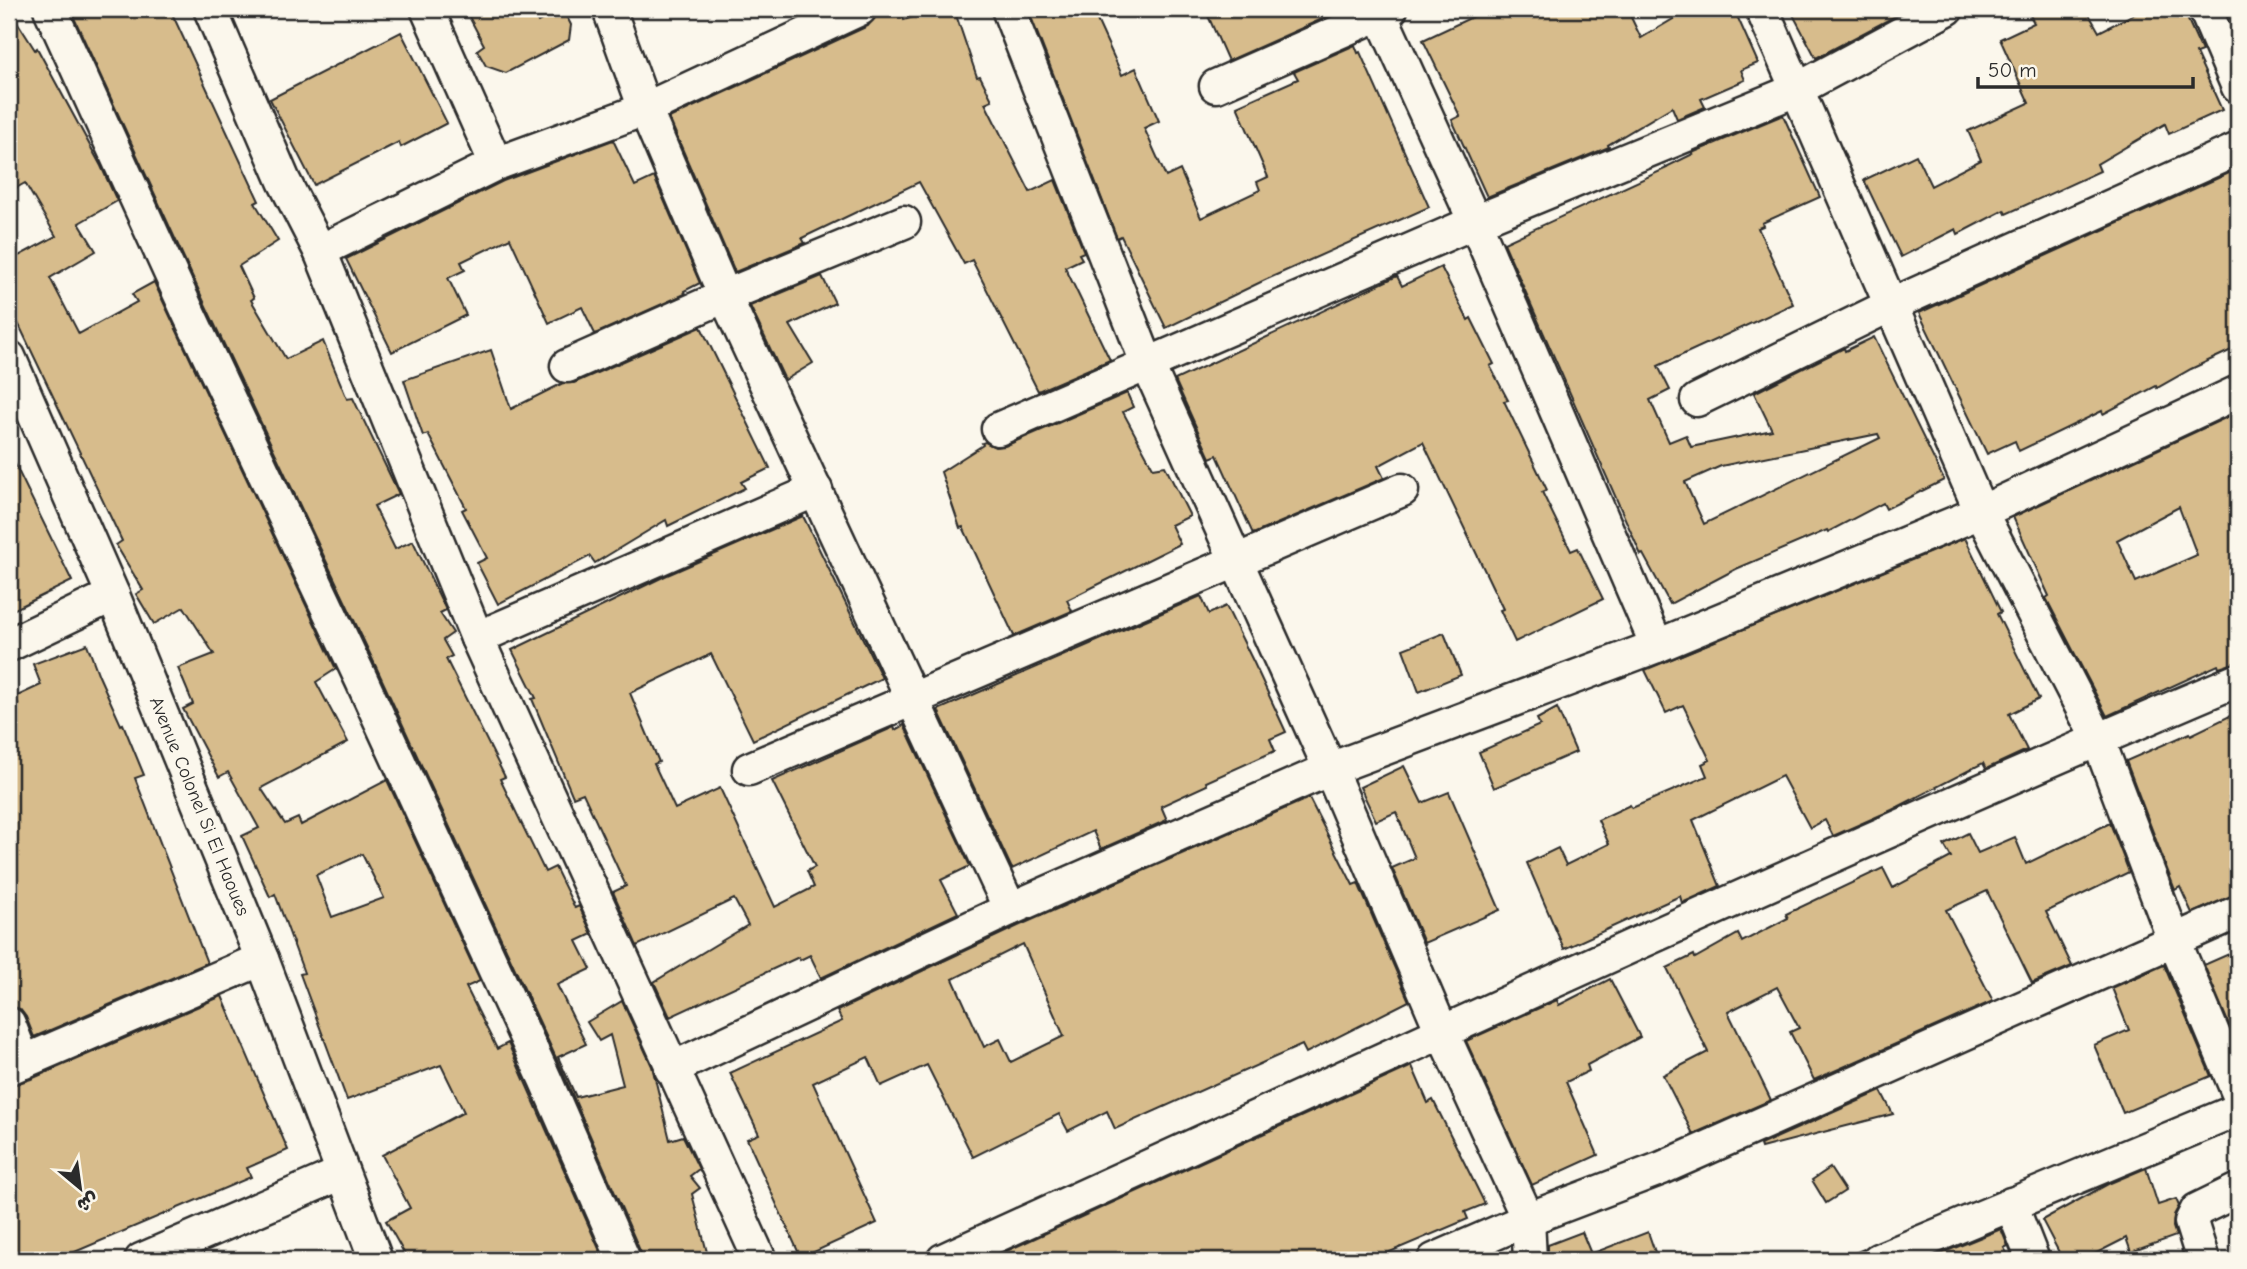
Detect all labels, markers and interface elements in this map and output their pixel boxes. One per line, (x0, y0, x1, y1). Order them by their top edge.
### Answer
scale bar (1978, 46, 2193, 90)
text: 50 m (1988, 58, 2037, 82)
street label: Avenue Colonel Si El Haoues (145, 693, 254, 919)
north arrow (46, 1154, 116, 1224)
text: ش (73, 1187, 102, 1217)

